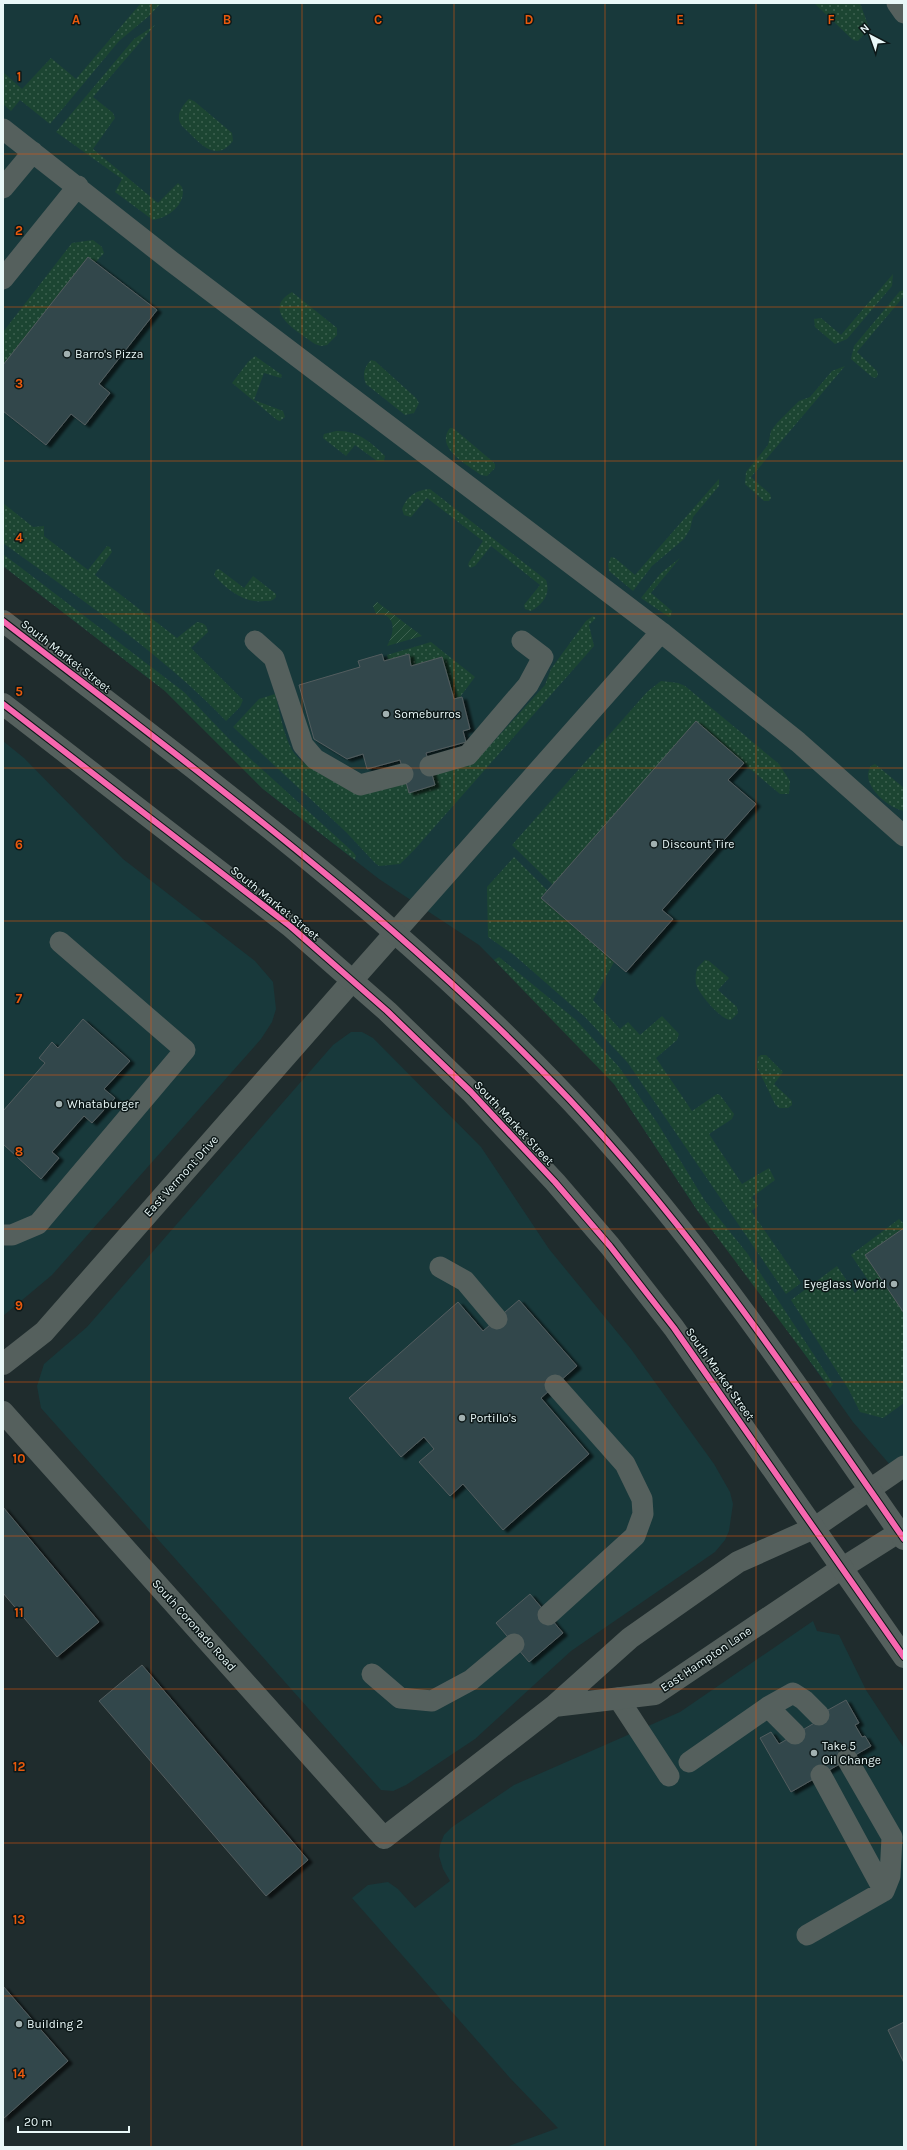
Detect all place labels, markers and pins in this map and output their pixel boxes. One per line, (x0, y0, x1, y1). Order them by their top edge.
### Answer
place label: Barro's Pizza (75, 347, 143, 361)
marker: Barro's Pizza (62, 349, 72, 359)
place label: Someburros (394, 707, 461, 721)
marker: Someburros (381, 709, 391, 719)
place label: Discount Tire (662, 837, 735, 851)
marker: Discount Tire (649, 839, 659, 849)
place label: Whataburger (67, 1097, 139, 1111)
marker: Whataburger (54, 1099, 64, 1109)
place label: Eyeglass World (804, 1277, 886, 1291)
marker: Eyeglass World (889, 1279, 899, 1289)
place label: Portillo's (470, 1411, 517, 1425)
marker: Portillo's (457, 1413, 467, 1423)
place label: Take 5 Oil Change (822, 1739, 881, 1767)
marker: Take 5 Oil Change (809, 1748, 819, 1758)
place label: Building 2 (27, 2017, 83, 2031)
marker: Building 2 (14, 2019, 24, 2029)

